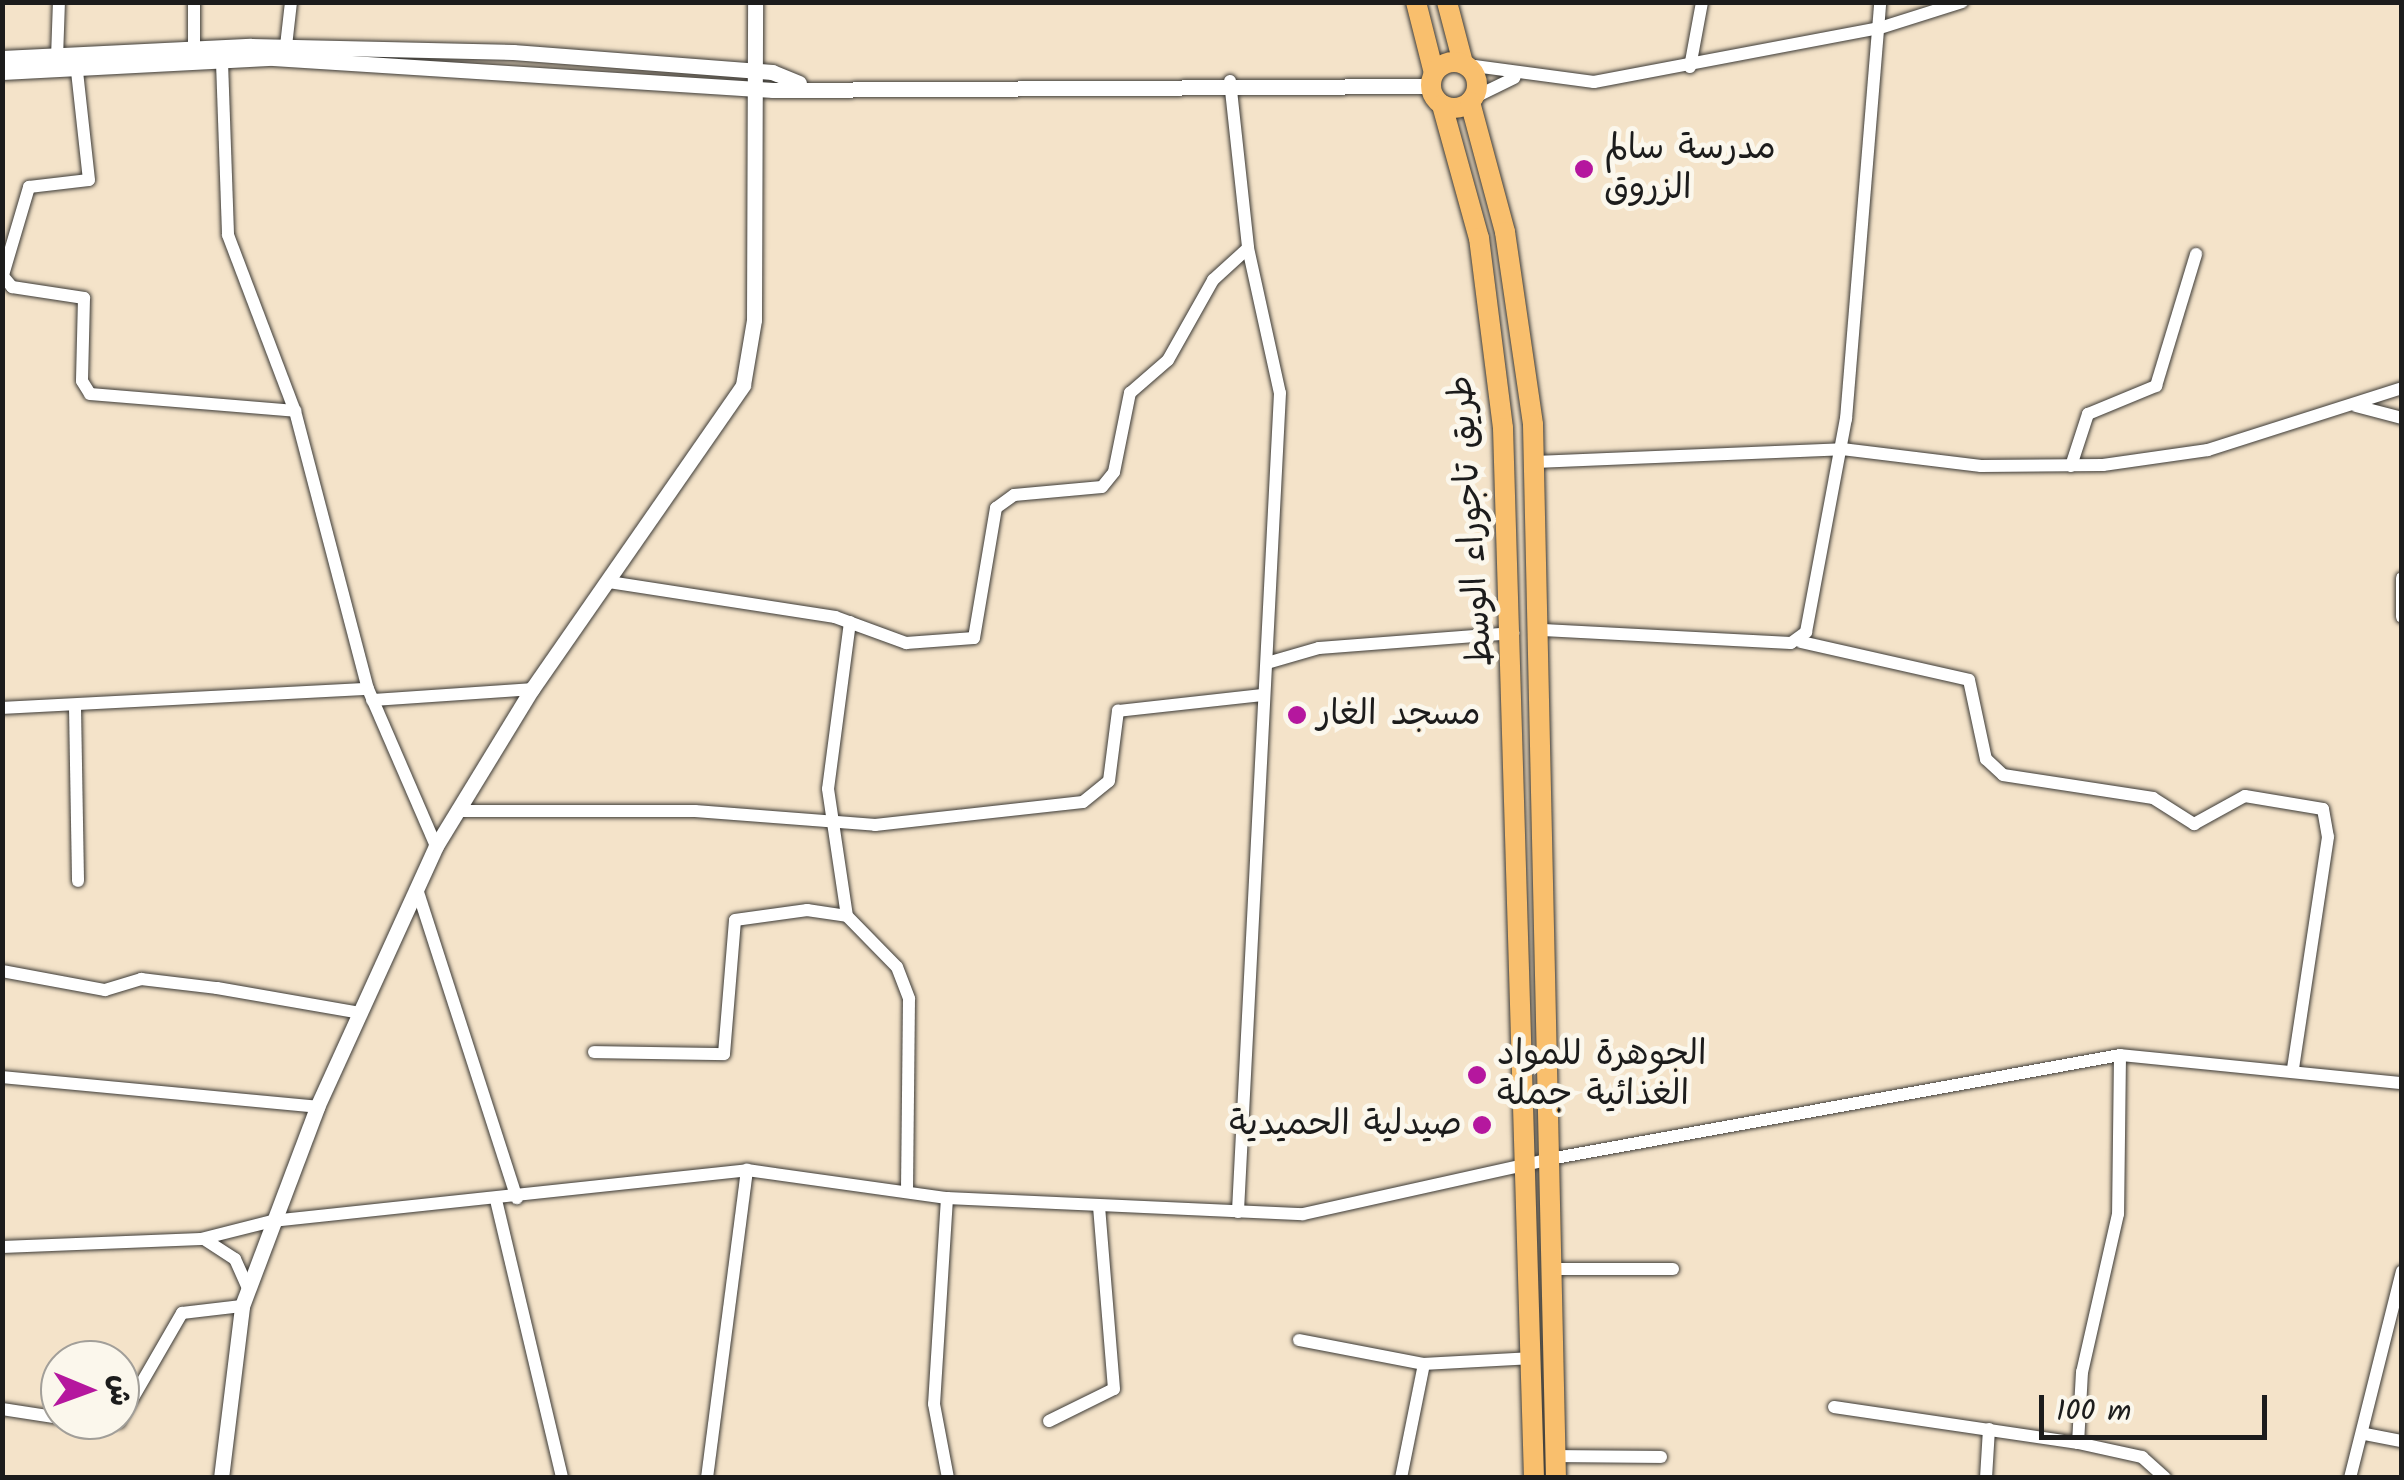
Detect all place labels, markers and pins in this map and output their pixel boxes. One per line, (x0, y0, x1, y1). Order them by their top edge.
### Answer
place label: مدرسة سالم الزروق (1604, 128, 1776, 210)
marker: مدرسة سالم الزروق (1573, 158, 1595, 180)
place label: مسجد الغار (1317, 694, 1481, 736)
marker: مسجد الغار (1286, 704, 1308, 726)
place label: الجوهرة للمواد الغذائية جملة (1497, 1034, 1707, 1116)
marker: الجوهرة للمواد الغذائية جملة (1466, 1064, 1488, 1086)
place label: صيدلية الحميدية (1229, 1104, 1462, 1146)
marker: صيدلية الحميدية (1471, 1114, 1493, 1136)

